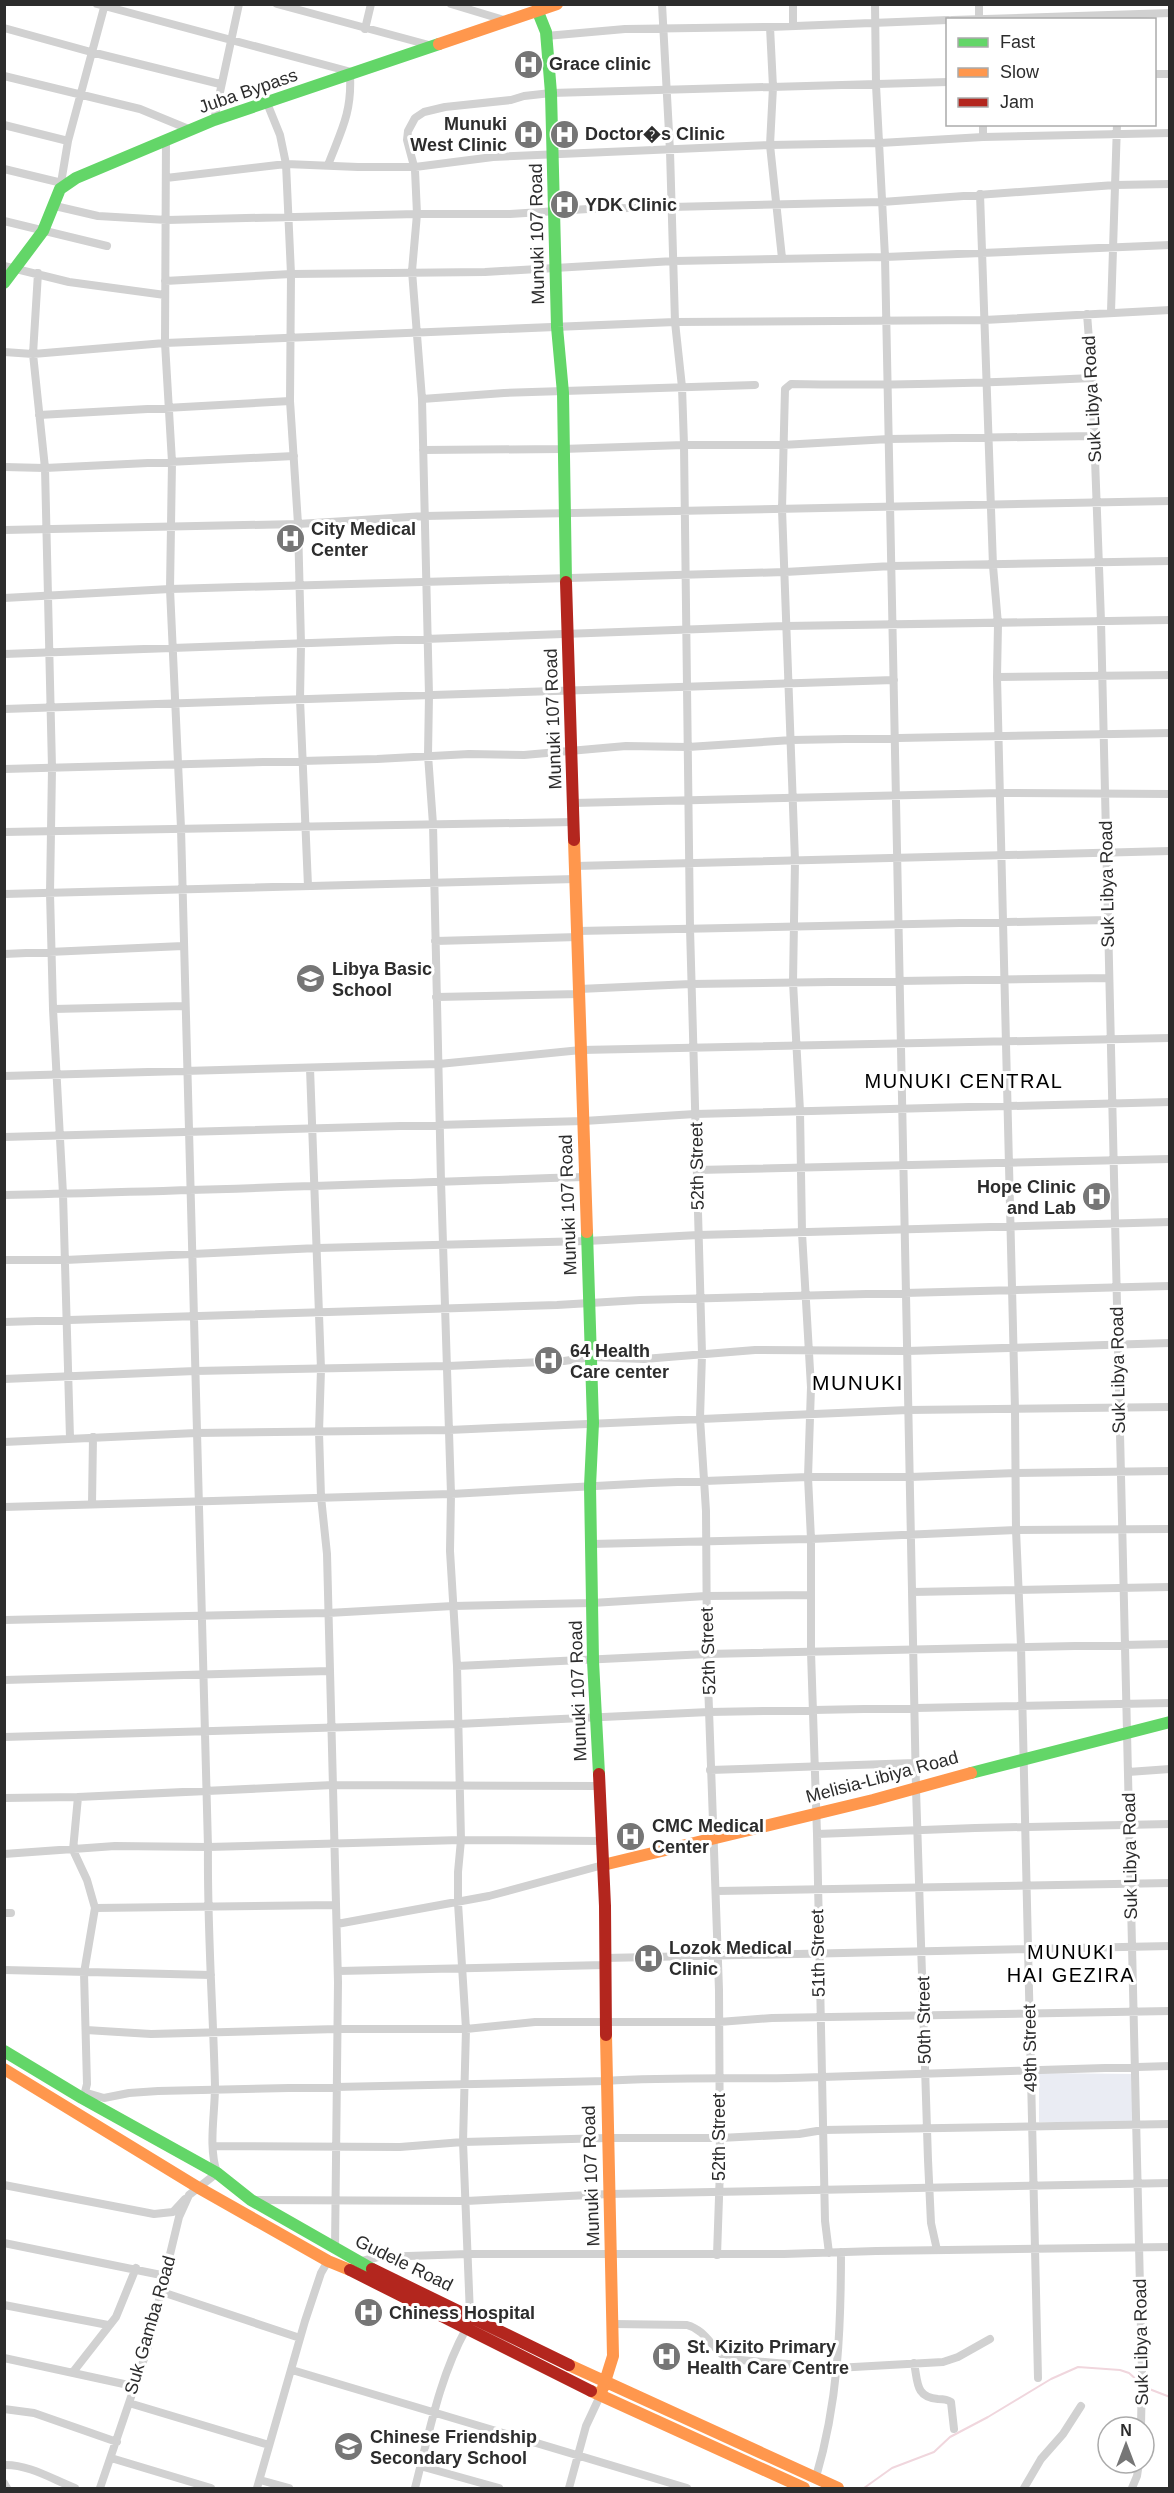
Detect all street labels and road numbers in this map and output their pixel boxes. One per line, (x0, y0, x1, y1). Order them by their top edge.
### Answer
street label: Juba Bypass (196, 65, 300, 117)
street label: Munuki 107 Road (526, 163, 548, 305)
street label: Suk Libya Road (1079, 335, 1105, 463)
street label: Munuki 107 Road (541, 648, 565, 790)
street label: Suk Libya Road (1096, 820, 1118, 948)
street label: 52th Street (686, 1122, 708, 1210)
street label: Munuki 107 Road (556, 1134, 580, 1276)
street label: Suk Libya Road (1107, 1306, 1129, 1434)
street label: 52th Street (696, 1607, 720, 1695)
street label: Munuki 107 Road (566, 1620, 590, 1762)
street label: Melisia-Libiya Road (804, 1747, 960, 1807)
street label: Suk Libya Road (1119, 1792, 1141, 1920)
street label: 51th Street (807, 1909, 829, 1997)
street label: 50th Street (913, 1976, 935, 2064)
street label: 49th Street (1019, 2004, 1041, 2092)
street label: 52th Street (709, 2093, 729, 2181)
street label: Munuki 107 Road (579, 2105, 603, 2247)
street label: Gudele Road (352, 2231, 456, 2295)
street label: Suk Gamba Road (121, 2253, 179, 2397)
street label: Suk Libya Road (1130, 2278, 1152, 2406)

